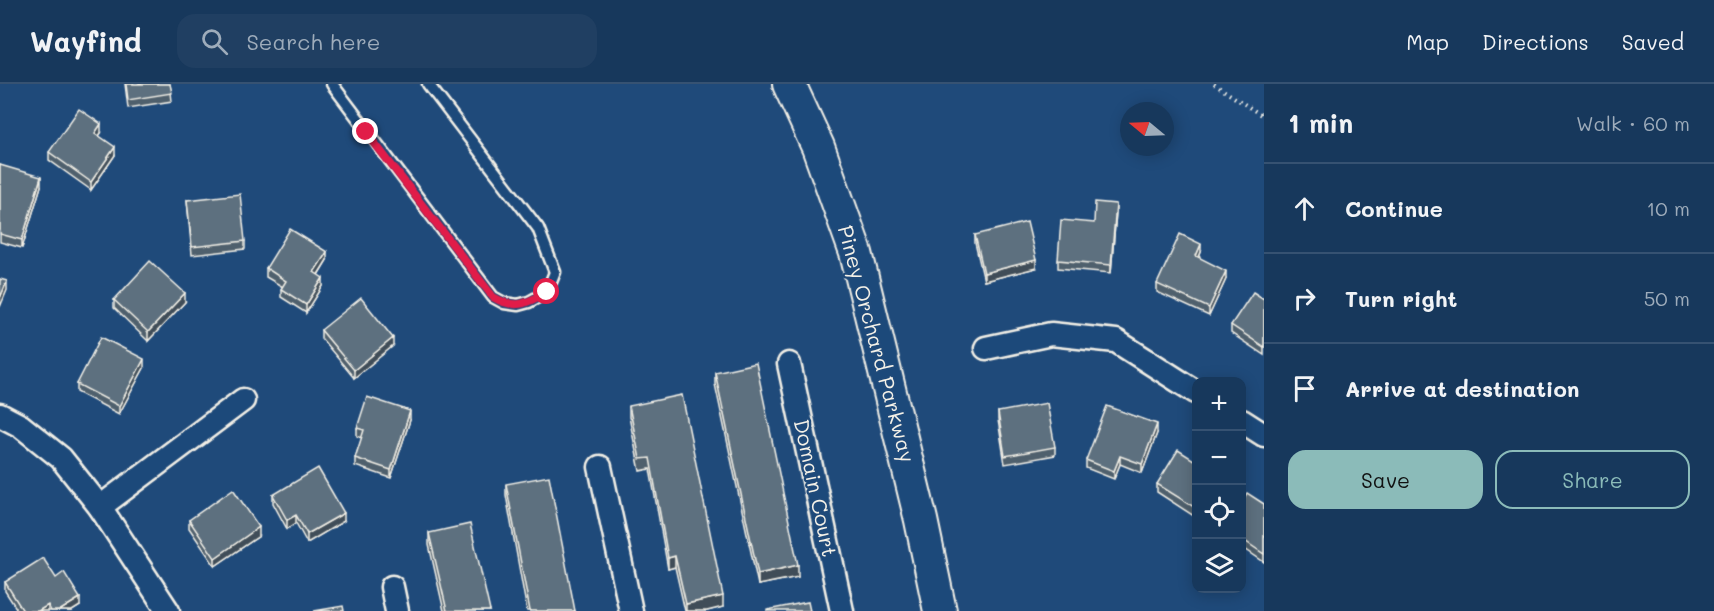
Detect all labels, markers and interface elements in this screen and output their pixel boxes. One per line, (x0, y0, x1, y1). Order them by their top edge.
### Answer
search box (177, 14, 597, 68)
text: Wayfind (30, 23, 141, 59)
icon: search (198, 25, 231, 58)
text: Search here (246, 27, 380, 56)
text: Map (1406, 28, 1449, 55)
text: Directions (1482, 28, 1589, 55)
text: Saved (1622, 28, 1684, 55)
north arrow (1120, 102, 1174, 156)
text: 1 min (1288, 106, 1353, 140)
text: Walk · 60 m (1576, 110, 1690, 136)
route end (352, 118, 378, 144)
icon: ahead (1288, 192, 1321, 225)
text: Continue (1345, 194, 1443, 223)
text: 10 m (1646, 195, 1690, 221)
street label: Piney Orchard Parkway (833, 222, 922, 465)
route start (533, 278, 559, 304)
icon: right (1288, 282, 1321, 315)
text: Turn right (1345, 284, 1457, 313)
text: 50 m (1644, 285, 1690, 311)
icon: arrive (1288, 372, 1321, 405)
text: Arrive at destination (1345, 374, 1580, 403)
map controls (1192, 377, 1246, 593)
button: + (1192, 377, 1246, 431)
street label: Domain Court (789, 416, 844, 559)
button: − (1192, 431, 1246, 485)
button: Save (1288, 450, 1483, 509)
button: Share (1495, 450, 1690, 509)
button: locate (1192, 485, 1246, 539)
button: layers (1192, 539, 1246, 593)

